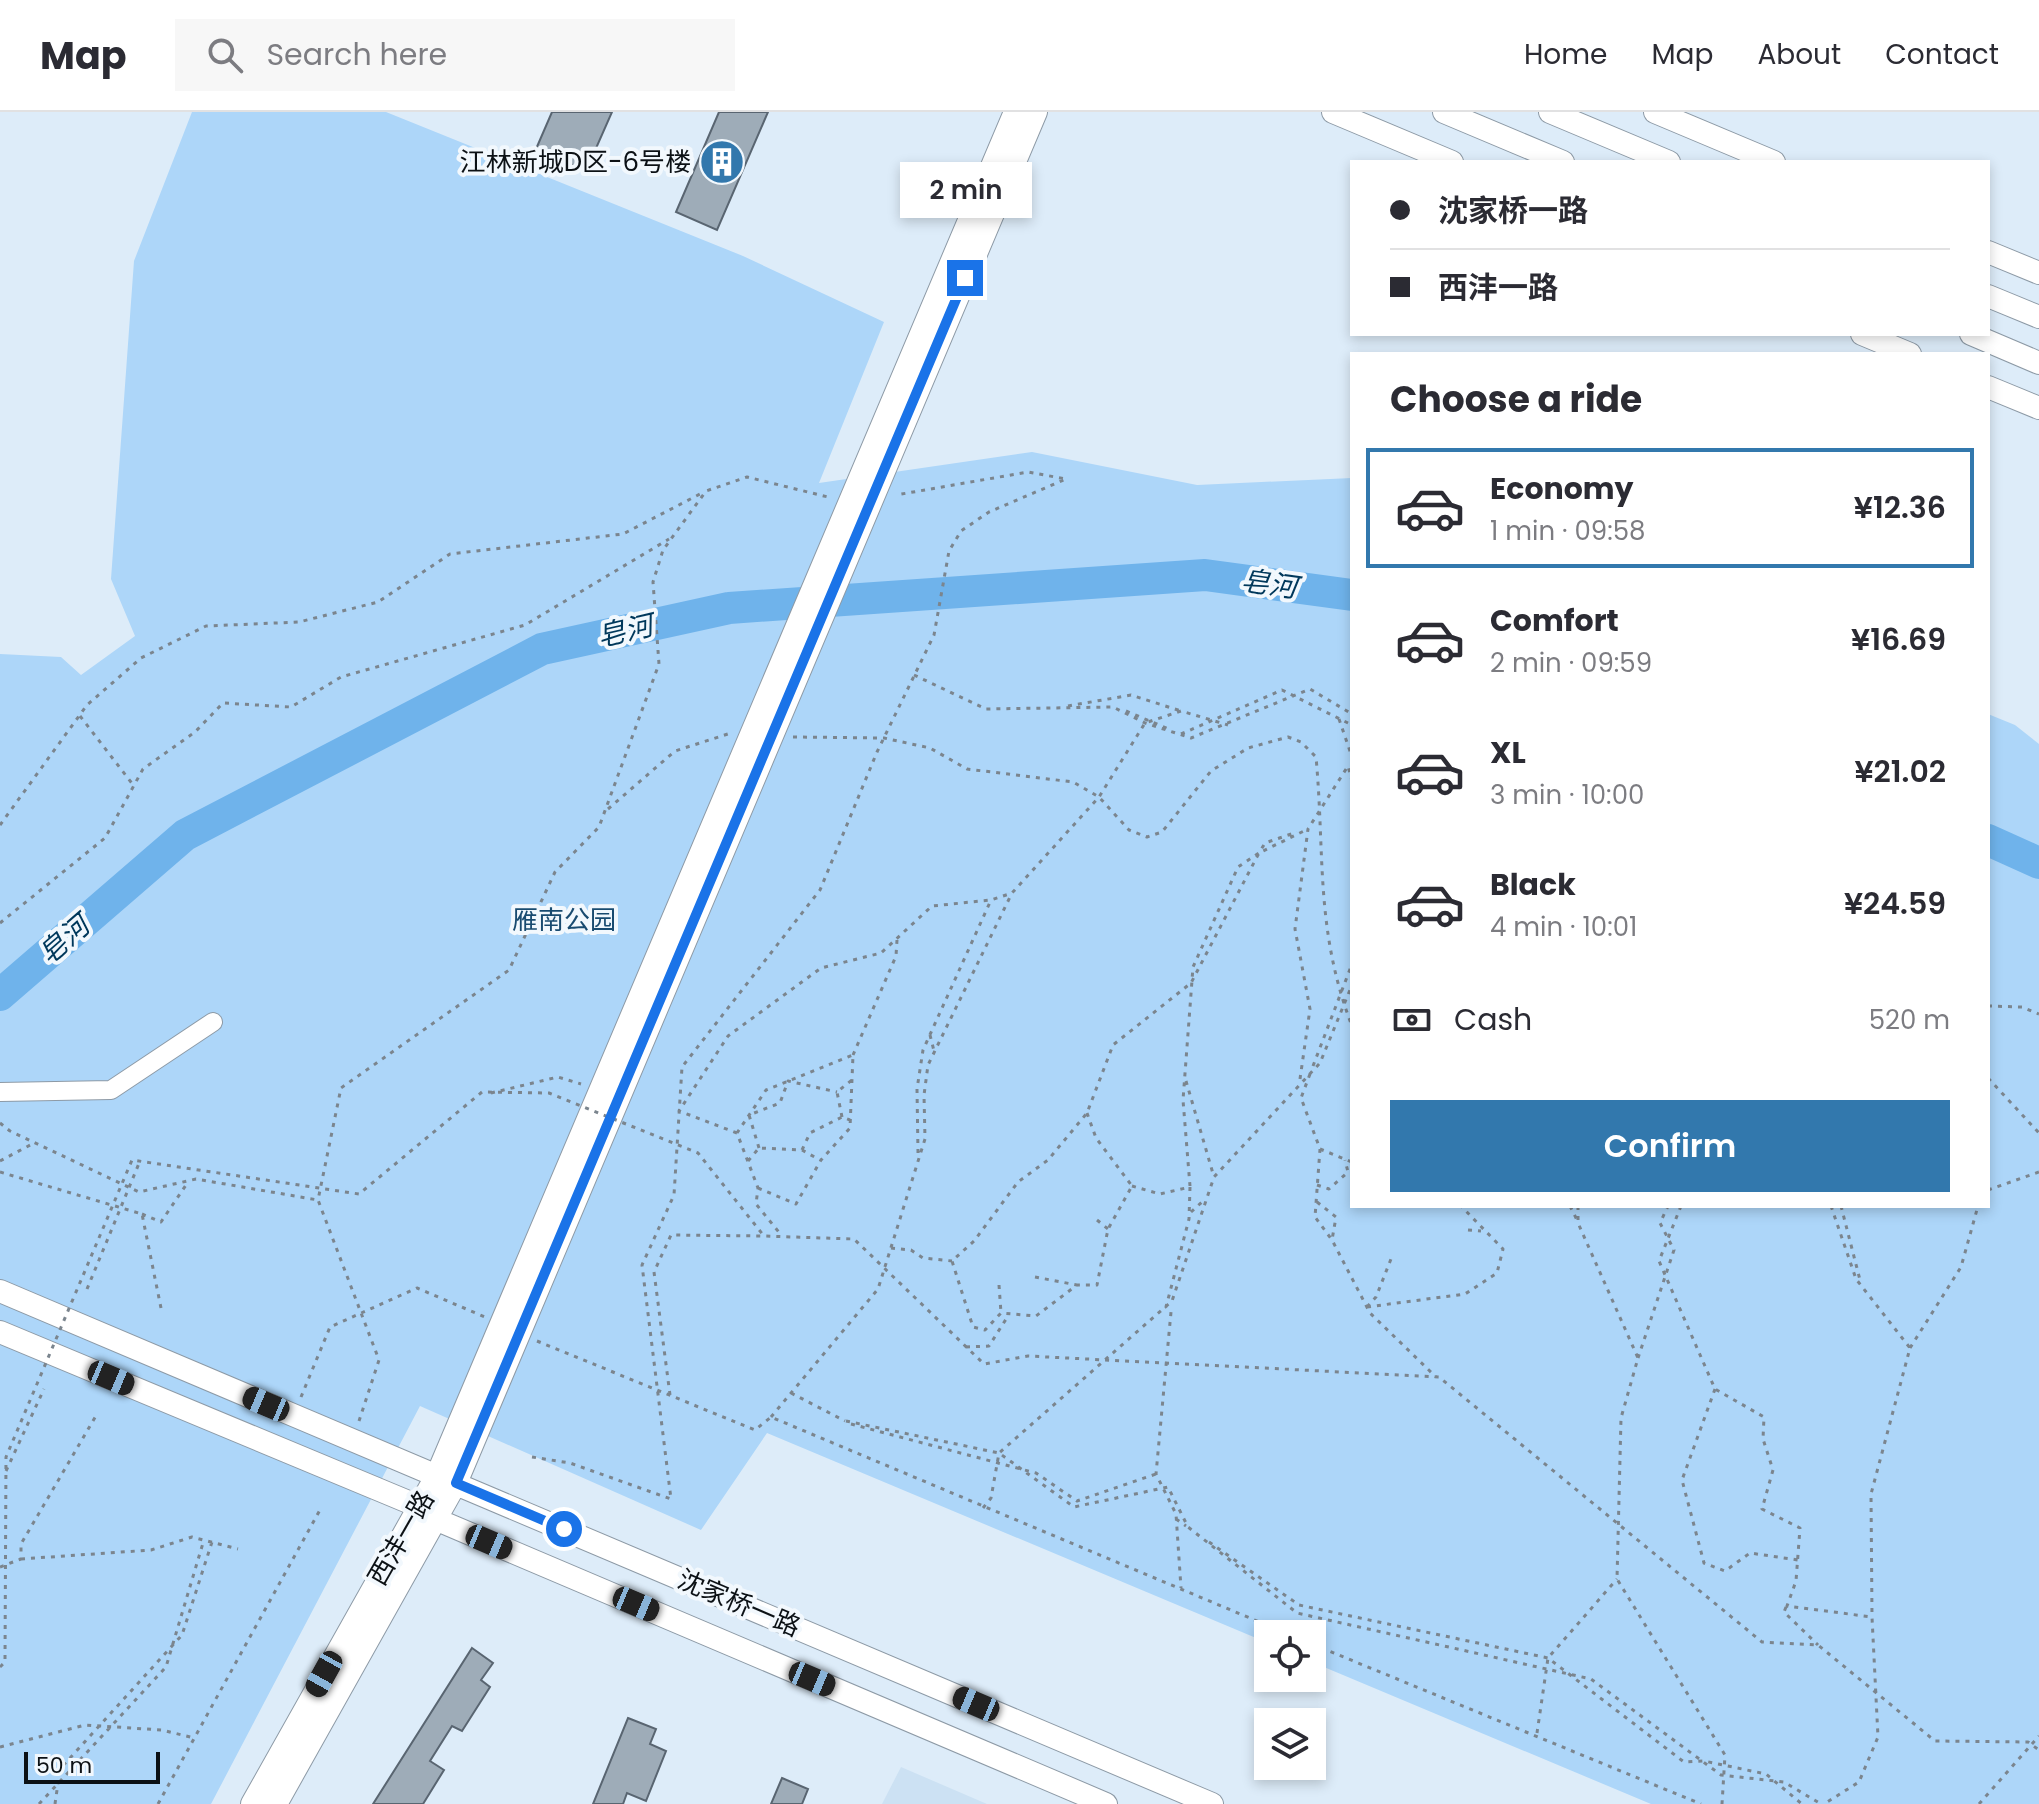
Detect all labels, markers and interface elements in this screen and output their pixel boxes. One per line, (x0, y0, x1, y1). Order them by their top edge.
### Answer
search box (175, 19, 735, 91)
text: Map (40, 29, 127, 82)
icon: search (203, 33, 247, 77)
text: Search here (267, 33, 447, 76)
text: Home (1524, 35, 1607, 74)
text: Map (1651, 35, 1713, 74)
text: About (1757, 35, 1841, 74)
text: Contact (1885, 35, 1999, 74)
building icon: 江林新城D区-6号楼 (698, 138, 746, 186)
place label: 江林新城D区-6号楼 (460, 144, 691, 180)
callout: 2 min (899, 162, 1031, 218)
text: 2 min (930, 172, 1002, 208)
text: 沈家桥一路 (1438, 189, 1588, 232)
route end (947, 260, 983, 296)
text: 西沣一路 (1438, 266, 1558, 309)
text: Choose a ride (1390, 374, 1642, 425)
text: Economy (1490, 467, 1634, 510)
icon: car (1394, 472, 1466, 544)
text: ¥12.36 (1854, 486, 1946, 529)
text: 1 min · 09:58 (1490, 513, 1645, 549)
water label: 皂河 (1239, 561, 1304, 608)
text: Comfort (1490, 599, 1619, 642)
icon: car (1394, 604, 1466, 676)
water label: 皂河 (593, 605, 662, 656)
text: ¥16.69 (1851, 618, 1946, 661)
text: 2 min · 09:59 (1490, 645, 1652, 681)
text: XL (1490, 731, 1526, 774)
icon: car (1394, 736, 1466, 808)
text: ¥21.02 (1854, 750, 1946, 793)
text: 3 min · 10:00 (1490, 777, 1644, 813)
text: Black (1490, 863, 1576, 906)
icon: car (1394, 868, 1466, 940)
text: ¥24.59 (1844, 882, 1946, 925)
park label: 雁南公园 (512, 902, 616, 938)
water label: 皂河 (30, 904, 102, 973)
text: 4 min · 10:01 (1490, 909, 1637, 945)
icon: cash (1390, 998, 1434, 1042)
text: Cash (1454, 998, 1532, 1041)
text: 520 m (1869, 1002, 1950, 1038)
button: Confirm (1390, 1100, 1950, 1192)
car (84, 1358, 138, 1398)
car (239, 1384, 293, 1424)
street label: 西沣一路 (359, 1484, 443, 1592)
route start (546, 1511, 582, 1547)
car (462, 1522, 516, 1562)
street label: 沈家桥一路 (672, 1561, 806, 1645)
car (609, 1584, 663, 1624)
map controls (1254, 1620, 1326, 1780)
button: locate (1254, 1620, 1326, 1692)
car (302, 1647, 346, 1701)
car (785, 1659, 839, 1699)
car (949, 1684, 1003, 1724)
button: layers (1254, 1708, 1326, 1780)
scale bar (24, 1748, 160, 1784)
text: 50 m (36, 1750, 92, 1781)

